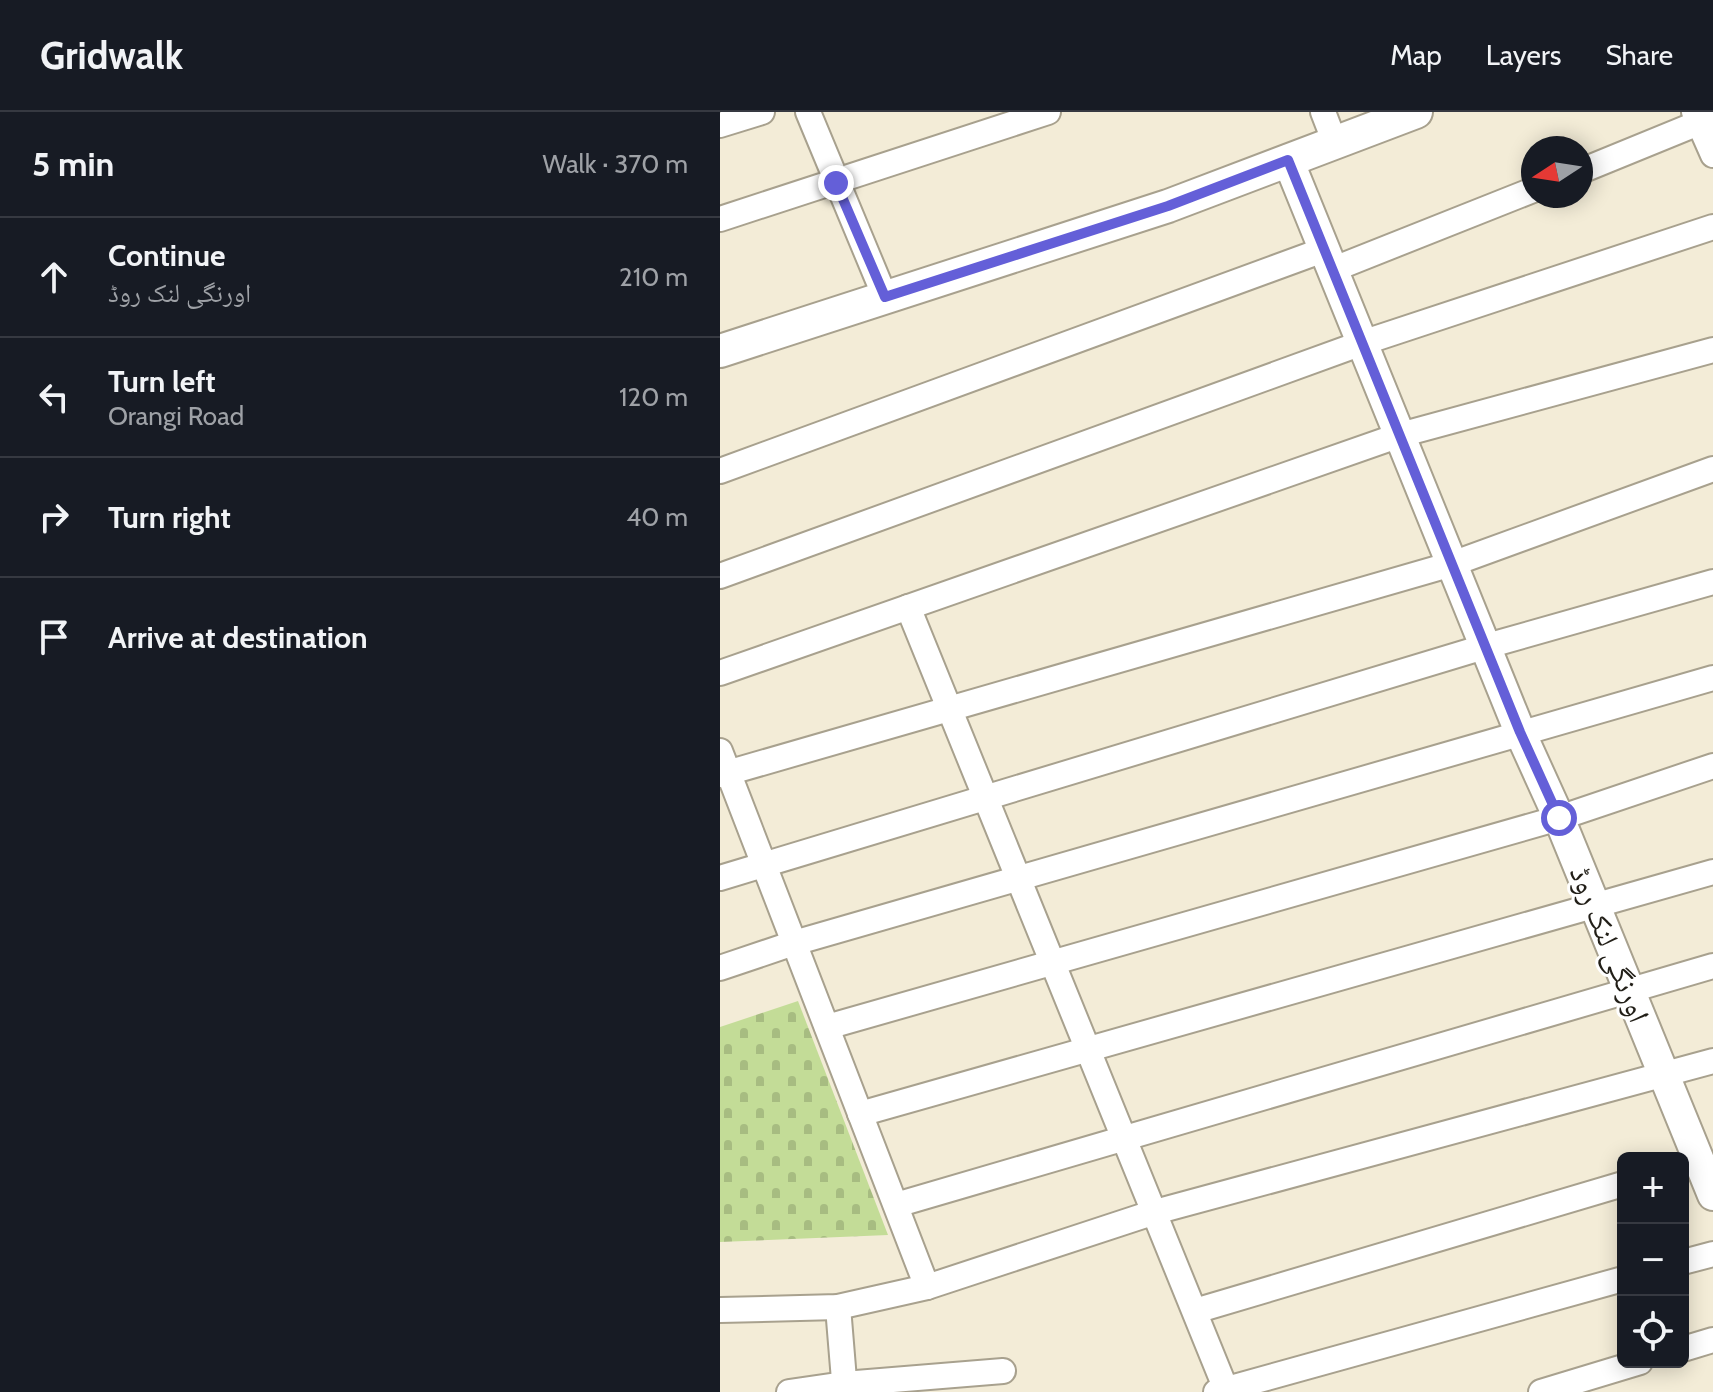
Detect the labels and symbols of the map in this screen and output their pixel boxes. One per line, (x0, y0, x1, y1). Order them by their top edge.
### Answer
north arrow (1521, 136, 1593, 208)
route end (818, 165, 854, 201)
route start (1541, 800, 1577, 836)
street label: اورنگی لنک روڈ (1562, 860, 1658, 1028)

